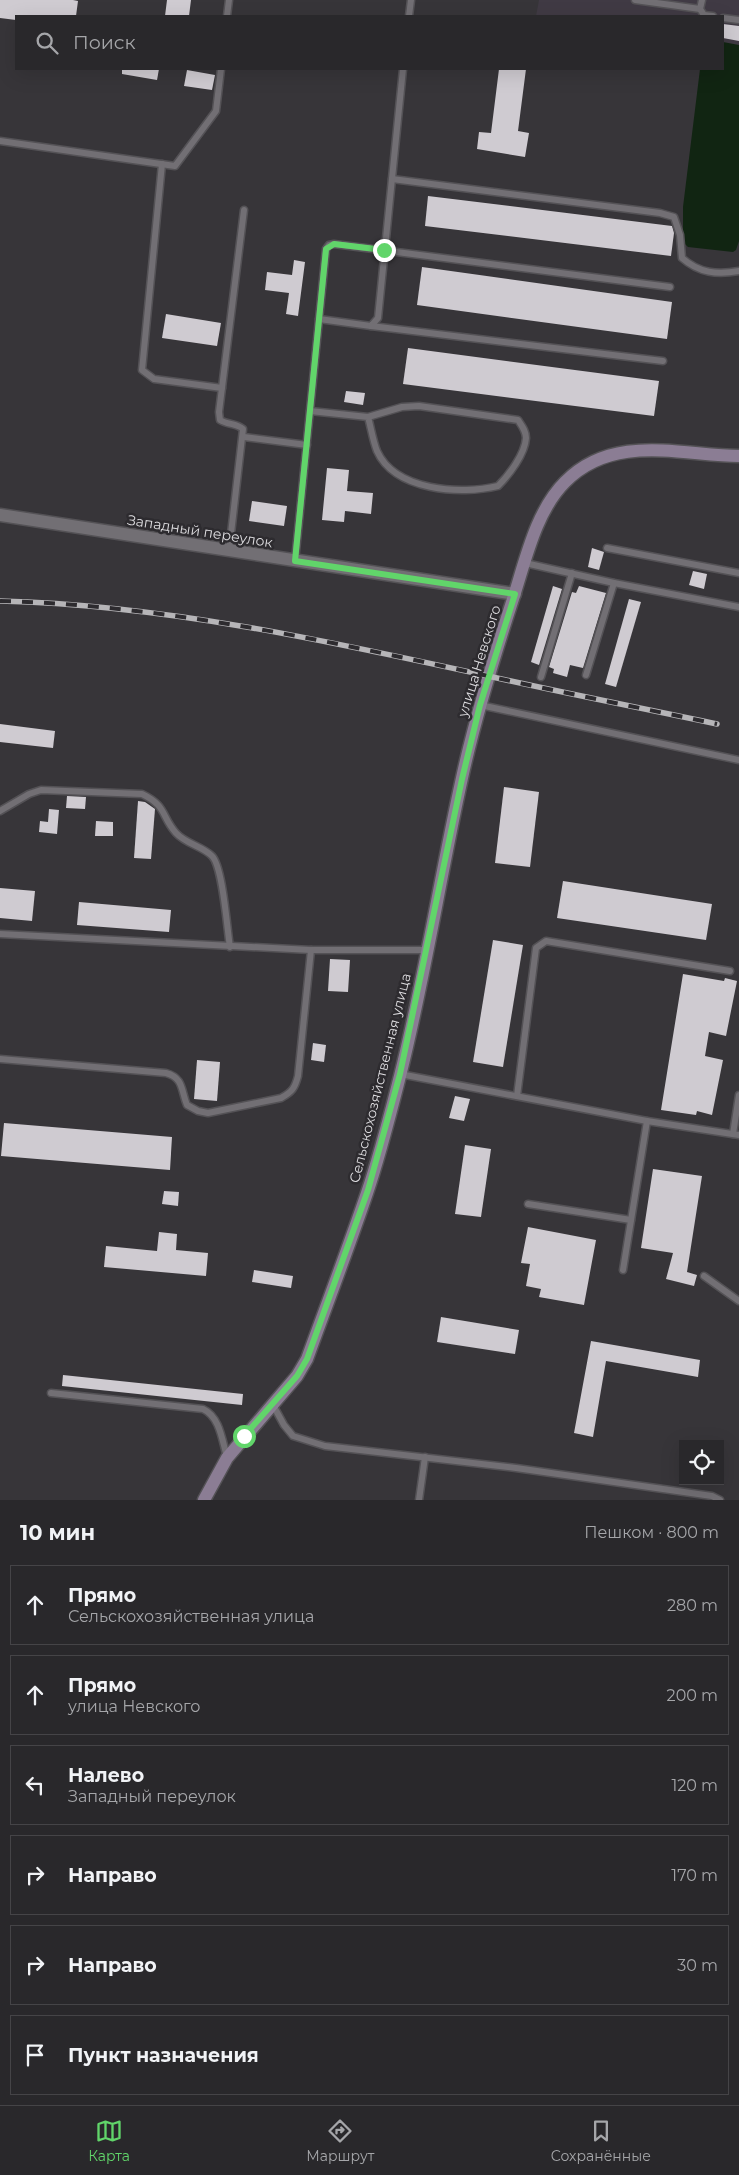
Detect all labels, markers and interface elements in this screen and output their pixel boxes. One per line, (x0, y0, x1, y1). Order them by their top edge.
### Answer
search box (15, 15, 724, 70)
icon: search (33, 29, 61, 57)
text: Поиск (73, 31, 136, 54)
route end (373, 239, 396, 262)
street label: Западный переулок (126, 511, 274, 551)
street label: улица Невского (453, 603, 505, 720)
street label: Сельскохозяйственная улица (345, 971, 415, 1185)
route start (233, 1425, 256, 1448)
map controls (679, 1440, 724, 1485)
button: locate (679, 1440, 724, 1485)
text: 10 мин (20, 1520, 95, 1545)
text: Пешком · 800 m (584, 1523, 719, 1542)
text: Прямо (68, 1584, 136, 1607)
icon: ahead (21, 1591, 49, 1619)
text: 280 m (667, 1596, 718, 1615)
text: Сельскохозяйственная улица (68, 1607, 314, 1626)
text: Прямо (68, 1674, 136, 1697)
icon: ahead (21, 1681, 49, 1709)
text: 200 m (667, 1686, 718, 1705)
text: улица Невского (68, 1697, 201, 1716)
text: Налево (68, 1764, 144, 1787)
icon: left (21, 1771, 49, 1799)
text: 120 m (671, 1776, 718, 1795)
text: Западный переулок (68, 1787, 236, 1806)
icon: right (21, 1861, 49, 1889)
text: Направо (68, 1864, 157, 1887)
text: 170 m (671, 1866, 718, 1885)
icon: right (21, 1951, 49, 1979)
text: Направо (68, 1954, 157, 1977)
text: 30 m (677, 1956, 718, 1975)
icon: arrive (21, 2041, 49, 2069)
text: Пункт назначения (68, 2044, 259, 2067)
tab: Карта (88, 2117, 130, 2165)
tab: Маршрут (306, 2117, 374, 2165)
tab: Сохранённые (551, 2117, 651, 2165)

